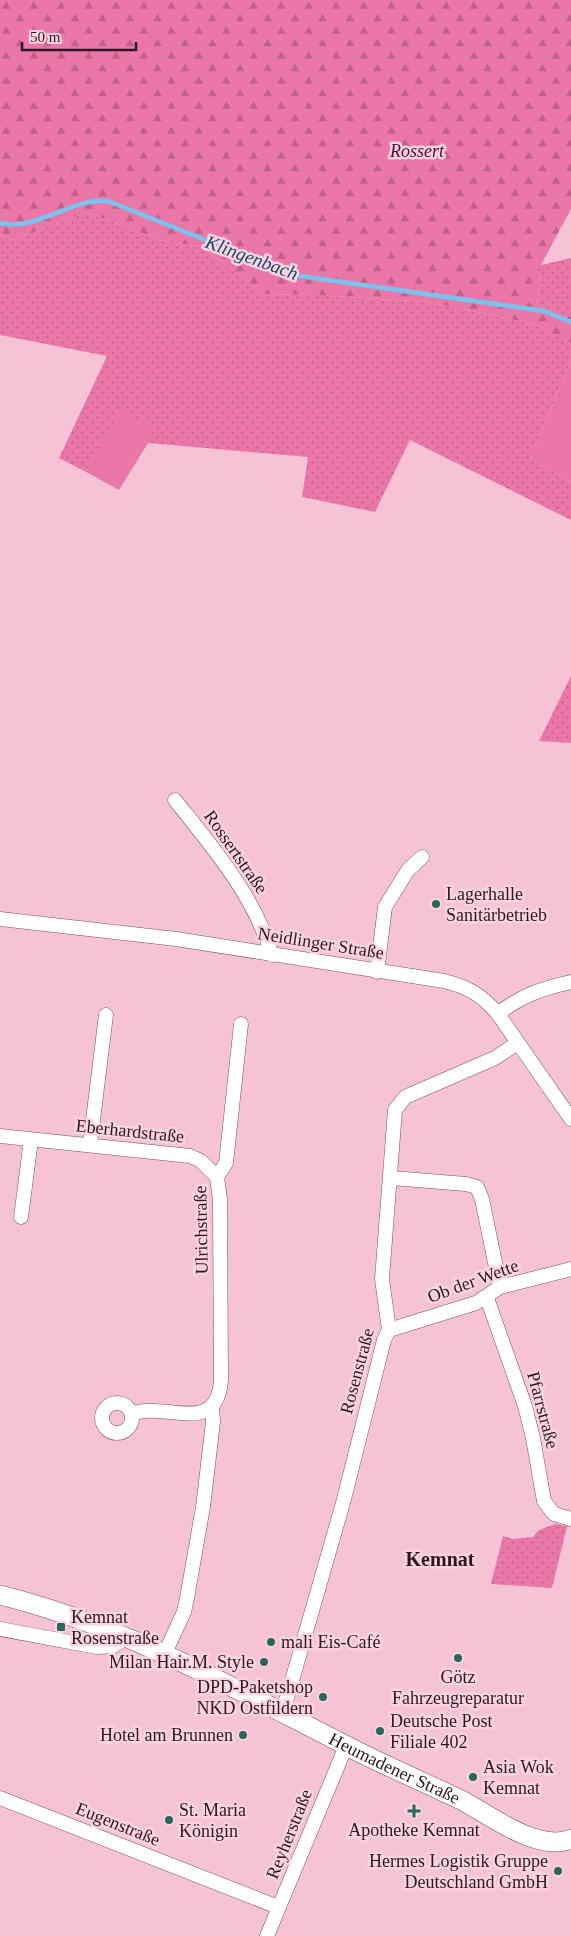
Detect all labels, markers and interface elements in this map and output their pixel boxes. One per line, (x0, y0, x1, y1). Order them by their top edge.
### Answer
scale bar (22, 20, 136, 52)
text: 50 m (30, 29, 61, 45)
park label: Rossert (389, 141, 445, 161)
water label: Klingenbach (202, 231, 301, 284)
street label: Rossertstraße (200, 807, 272, 897)
place label: Lagerhalle Sanitärbetrieb (446, 884, 547, 925)
marker: Lagerhalle Sanitärbetrieb (430, 898, 442, 910)
street label: Neidlinger Straße (256, 923, 386, 963)
street label: Eberhardstraße (75, 1115, 185, 1147)
street label: Ulrichstraße (190, 1185, 212, 1275)
street label: Ob der Wette (425, 1255, 521, 1307)
street label: Rosenstraße (336, 1326, 378, 1416)
street label: Pfarrstraße (523, 1369, 563, 1451)
district label: Kemnat (406, 1548, 475, 1570)
place label: Kemnat Rosenstraße (71, 1607, 159, 1648)
marker: Kemnat Rosenstraße (55, 1621, 67, 1633)
place label: mali Eis-Café (281, 1632, 380, 1652)
marker: mali Eis-Café (265, 1636, 277, 1648)
place label: Milan Hair.M. Style (109, 1652, 254, 1672)
marker: Götz Fahrzeugreparatur (452, 1652, 464, 1664)
marker: Milan Hair.M. Style (258, 1656, 270, 1668)
place label: Götz Fahrzeugreparatur (392, 1667, 524, 1708)
place label: DPD-Paketshop NKD Ostfildern (197, 1677, 313, 1718)
marker: DPD-Paketshop NKD Ostfildern (317, 1691, 329, 1703)
place label: Deutsche Post Filiale 402 (390, 1711, 493, 1752)
place label: Hotel am Brunnen (100, 1725, 233, 1745)
marker: Deutsche Post Filiale 402 (374, 1725, 386, 1737)
marker: Hotel am Brunnen (237, 1729, 249, 1741)
street label: Heumadener Straße (326, 1729, 463, 1808)
place label: Asia Wok Kemnat (483, 1757, 554, 1798)
marker: Asia Wok Kemnat (467, 1771, 479, 1783)
street label: Reyherstraße (262, 1786, 316, 1882)
street label: Eugenstraße (73, 1798, 163, 1850)
place label: St. Maria Königin (179, 1800, 246, 1841)
marker: Apotheke Kemnat (408, 1805, 420, 1817)
marker: St. Maria Königin (163, 1814, 175, 1826)
place label: Apotheke Kemnat (348, 1820, 480, 1840)
place label: Hermes Logistik Gruppe Deutschland GmbH (369, 1851, 548, 1892)
marker: Hermes Logistik Gruppe Deutschland GmbH (552, 1865, 564, 1877)

